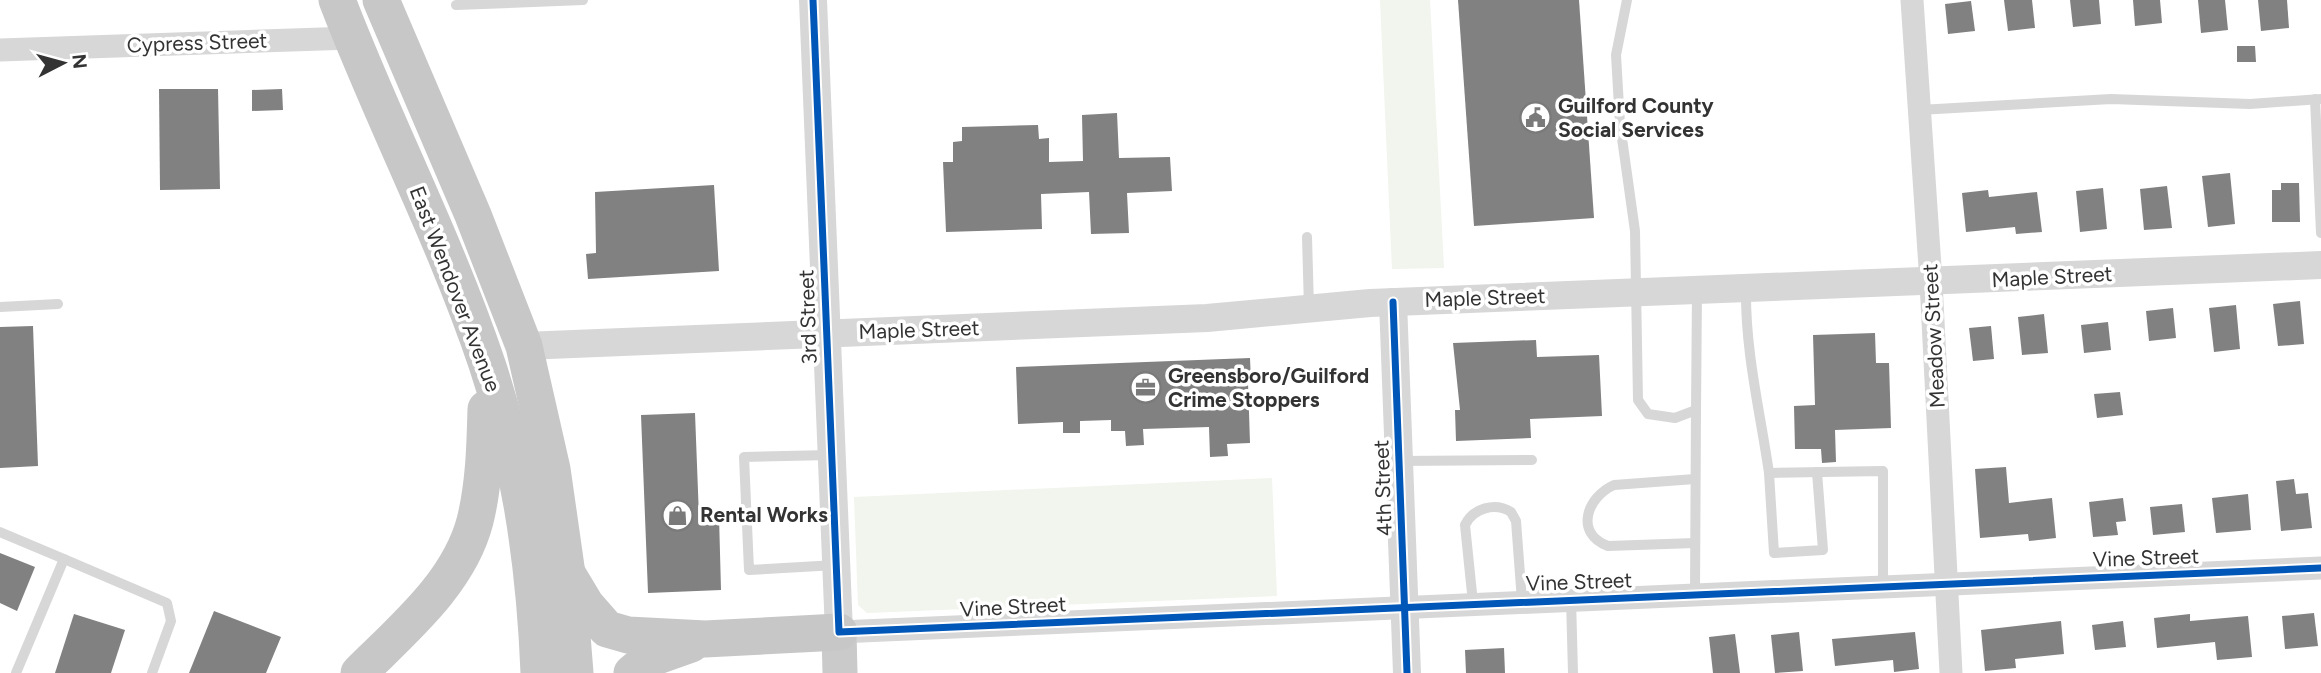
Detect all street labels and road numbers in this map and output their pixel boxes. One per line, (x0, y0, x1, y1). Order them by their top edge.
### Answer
street label: Cypress Street (126, 28, 268, 57)
street label: East Wendover Avenue (405, 182, 506, 395)
street label: Maple Street (1991, 261, 2113, 292)
street label: Meadow Street (1917, 263, 1950, 409)
street label: 3rd Street (793, 269, 822, 365)
street label: Maple Street (1424, 283, 1546, 312)
street label: Maple Street (858, 315, 980, 344)
street label: 4th Street (1368, 439, 1397, 537)
street label: Vine Street (2092, 543, 2200, 572)
street label: Vine Street (1525, 567, 1633, 596)
street label: Vine Street (959, 591, 1067, 622)

